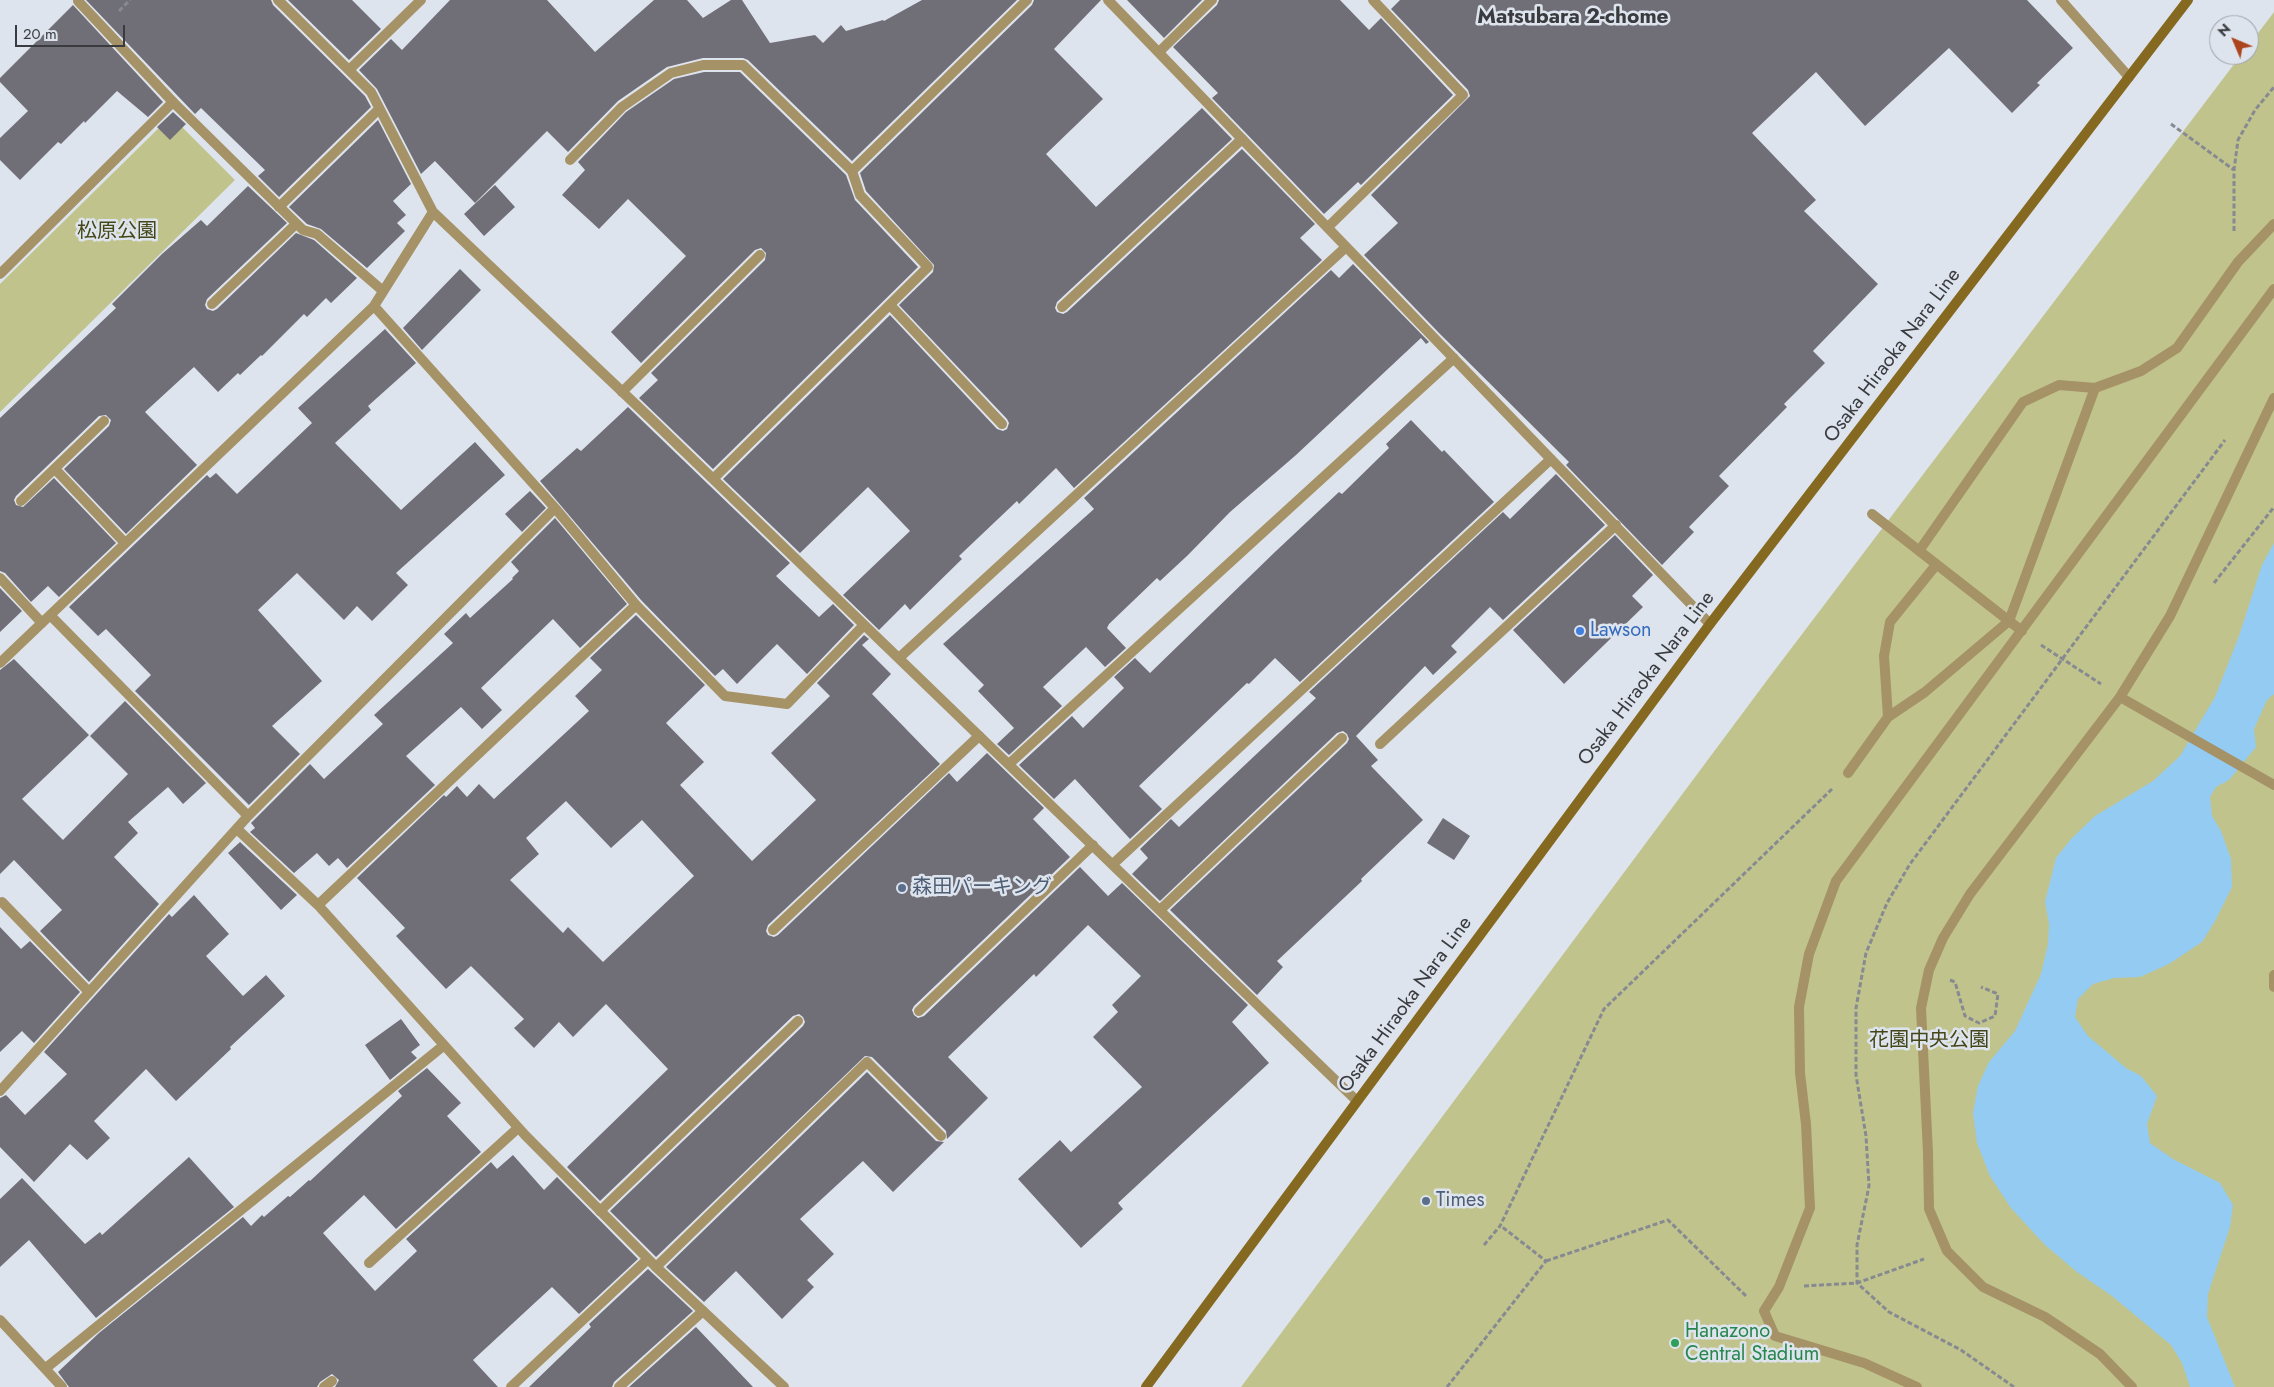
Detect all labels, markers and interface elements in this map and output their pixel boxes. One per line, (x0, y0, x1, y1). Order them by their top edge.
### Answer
district label: Matsubara 2-chome (1477, 5, 1669, 31)
scale bar (18, 15, 128, 47)
north arrow (2209, 15, 2259, 65)
text: N (2213, 19, 2235, 41)
text: 20 m (23, 23, 57, 45)
park label: 松原公園 (77, 220, 157, 244)
street label: Osaka Hiraoka Nara Line (1820, 264, 1966, 448)
street label: Osaka Hiraoka Nara Line (1574, 587, 1720, 771)
place label: Lawson (1590, 619, 1652, 643)
marker: Lawson (1574, 625, 1586, 637)
place label: 森田パーキング (912, 876, 1052, 900)
marker: 森田パーキング (896, 882, 908, 894)
street label: Osaka Hiraoka Nara Line (1334, 912, 1478, 1098)
park label: 花園中央公園 (1869, 1029, 1989, 1053)
place label: Times (1436, 1189, 1484, 1213)
marker: Times (1420, 1195, 1432, 1207)
place label: Hanazono Central Stadium (1685, 1320, 1819, 1367)
marker: Hanazono Central Stadium (1669, 1337, 1681, 1349)

